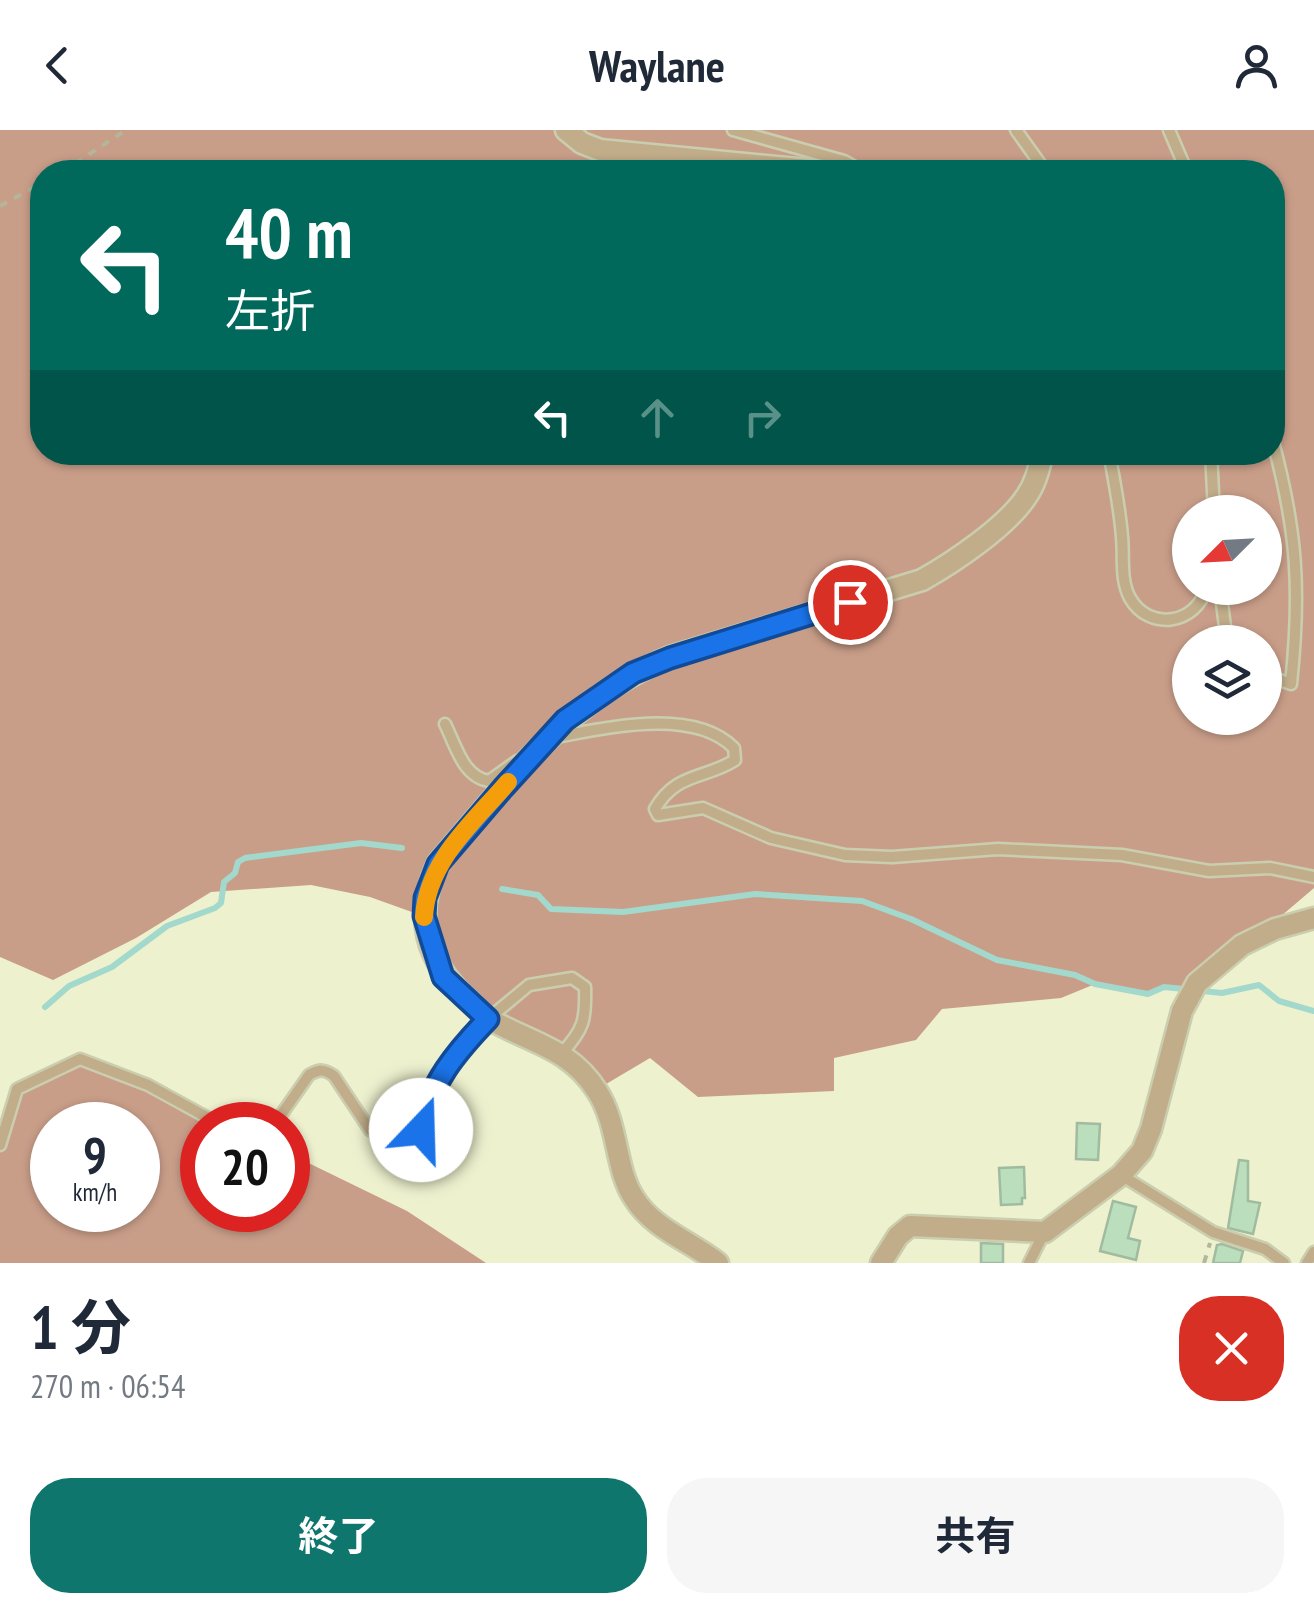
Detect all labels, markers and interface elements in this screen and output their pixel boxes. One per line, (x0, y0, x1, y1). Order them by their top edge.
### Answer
text: Waylane (589, 36, 725, 94)
icon: back (30, 38, 85, 93)
icon: person (1229, 38, 1284, 93)
text: 40 m (225, 187, 353, 277)
icon: left (60, 200, 190, 330)
text: 左折 (225, 281, 315, 339)
icon: left (525, 390, 580, 445)
icon: ahead (630, 390, 685, 445)
icon: right (735, 390, 790, 445)
north arrow (1172, 495, 1282, 605)
map controls (1172, 495, 1282, 735)
pin (808, 560, 893, 645)
icon: arrive (823, 575, 878, 630)
button: layers (1172, 625, 1282, 735)
position arrow (369, 1078, 473, 1182)
speed limit sign: 20 (180, 1102, 310, 1232)
text: 9 (83, 1122, 107, 1187)
text: km/h (73, 1176, 117, 1208)
text: 1 分 (30, 1288, 131, 1366)
button: close (1179, 1296, 1284, 1401)
text: 270 m · 06:54 (30, 1365, 185, 1407)
button: 終了 (30, 1478, 647, 1593)
button: 共有 (667, 1478, 1284, 1593)

